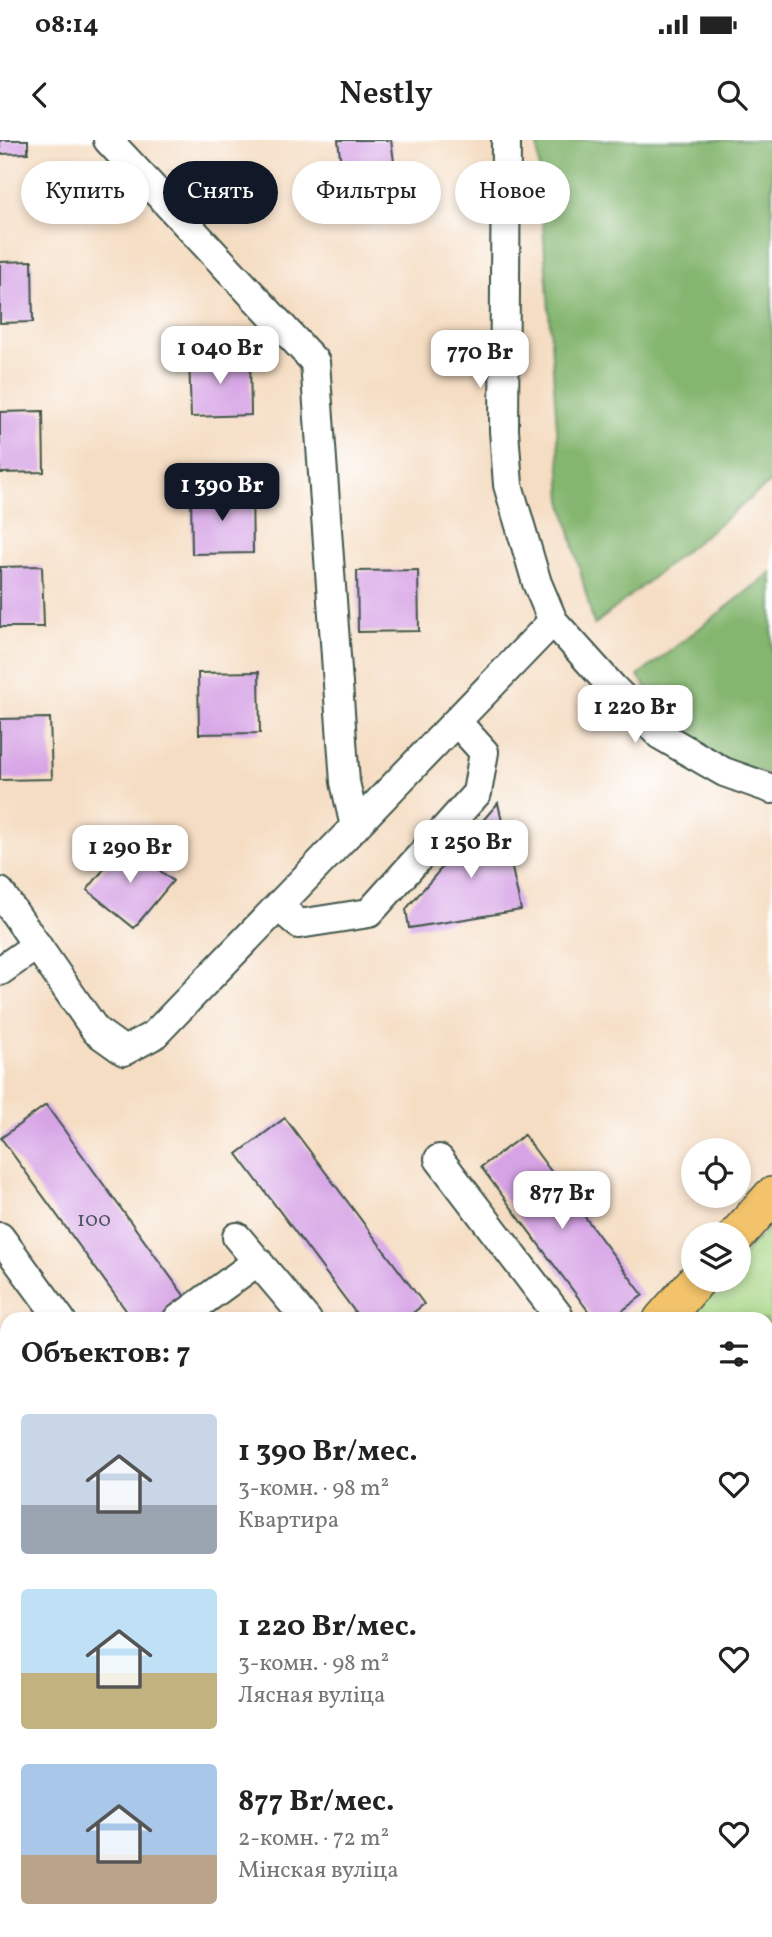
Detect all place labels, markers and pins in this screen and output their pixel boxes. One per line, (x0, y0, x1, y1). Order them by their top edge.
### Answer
pin: 1 040 Br (148, 327, 292, 386)
pin: 770 Br (423, 330, 537, 390)
pin: 1 390 Br (150, 464, 294, 523)
pin: 1 220 Br (563, 686, 707, 745)
pin: 1 250 Br (399, 820, 543, 880)
pin: 1 290 Br (58, 826, 202, 885)
pin: 877 Br (505, 1172, 619, 1231)

